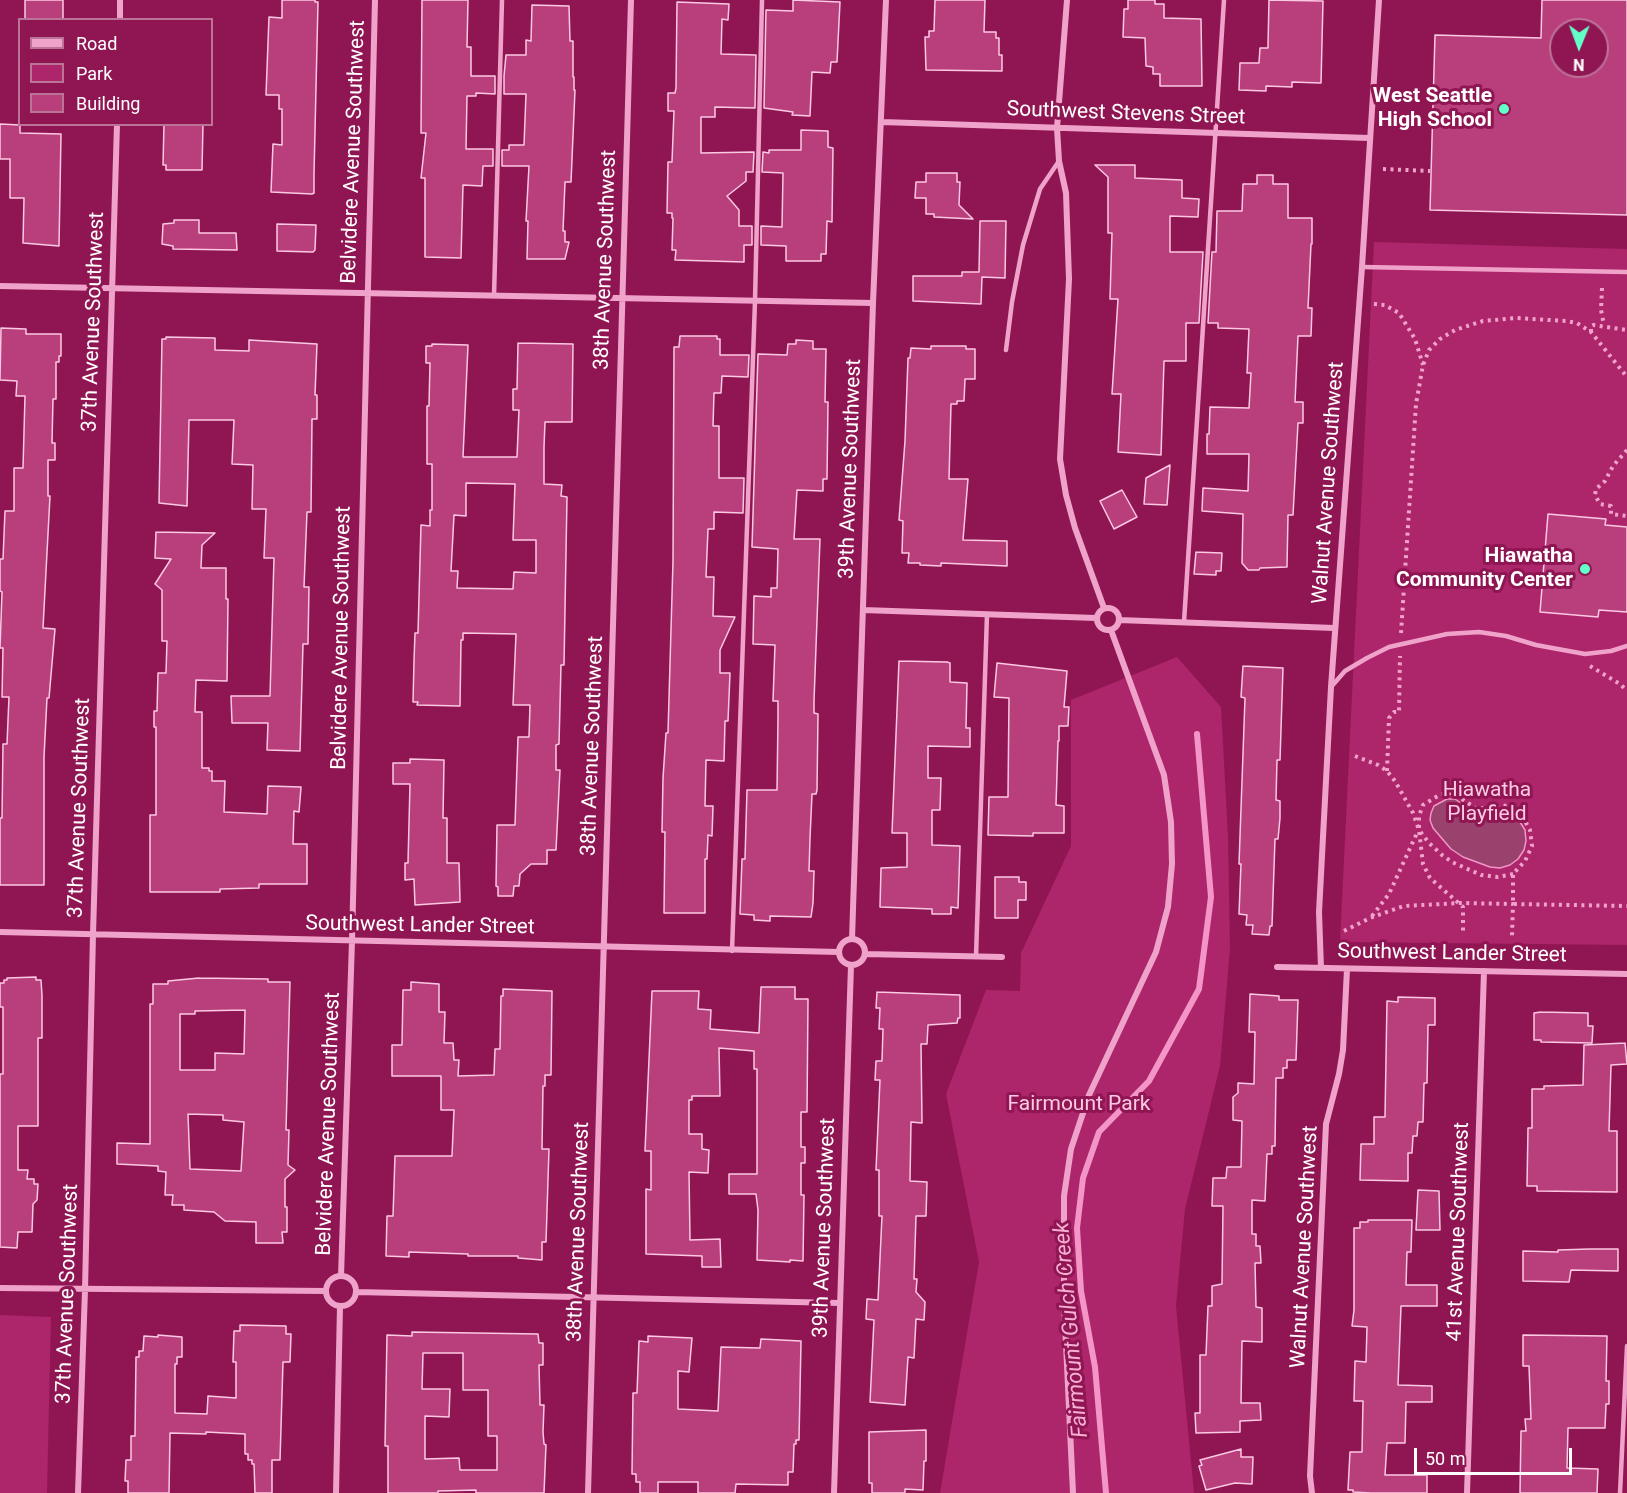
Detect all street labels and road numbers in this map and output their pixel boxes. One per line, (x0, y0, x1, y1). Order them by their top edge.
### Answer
street label: Belvidere Avenue Southwest (337, 20, 371, 284)
street label: Southwest Stevens Street (1006, 97, 1246, 131)
street label: 38th Avenue Southwest (590, 150, 622, 370)
street label: 37th Avenue Southwest (78, 212, 110, 432)
street label: 39th Avenue Southwest (835, 359, 867, 579)
street label: Walnut Avenue Southwest (1308, 361, 1350, 605)
street label: Belvidere Avenue Southwest (327, 506, 357, 770)
street label: 38th Avenue Southwest (577, 636, 609, 856)
street label: 37th Avenue Southwest (64, 698, 96, 918)
street label: Southwest Lander Street (305, 911, 535, 941)
street label: Southwest Lander Street (1337, 939, 1567, 969)
street label: Belvidere Avenue Southwest (312, 992, 346, 1256)
street label: 39th Avenue Southwest (809, 1118, 841, 1338)
street label: 38th Avenue Southwest (563, 1122, 595, 1342)
street label: 41st Avenue Southwest (1443, 1122, 1475, 1342)
street label: Walnut Avenue Southwest (1286, 1125, 1324, 1369)
street label: 37th Avenue Southwest (52, 1184, 84, 1404)

